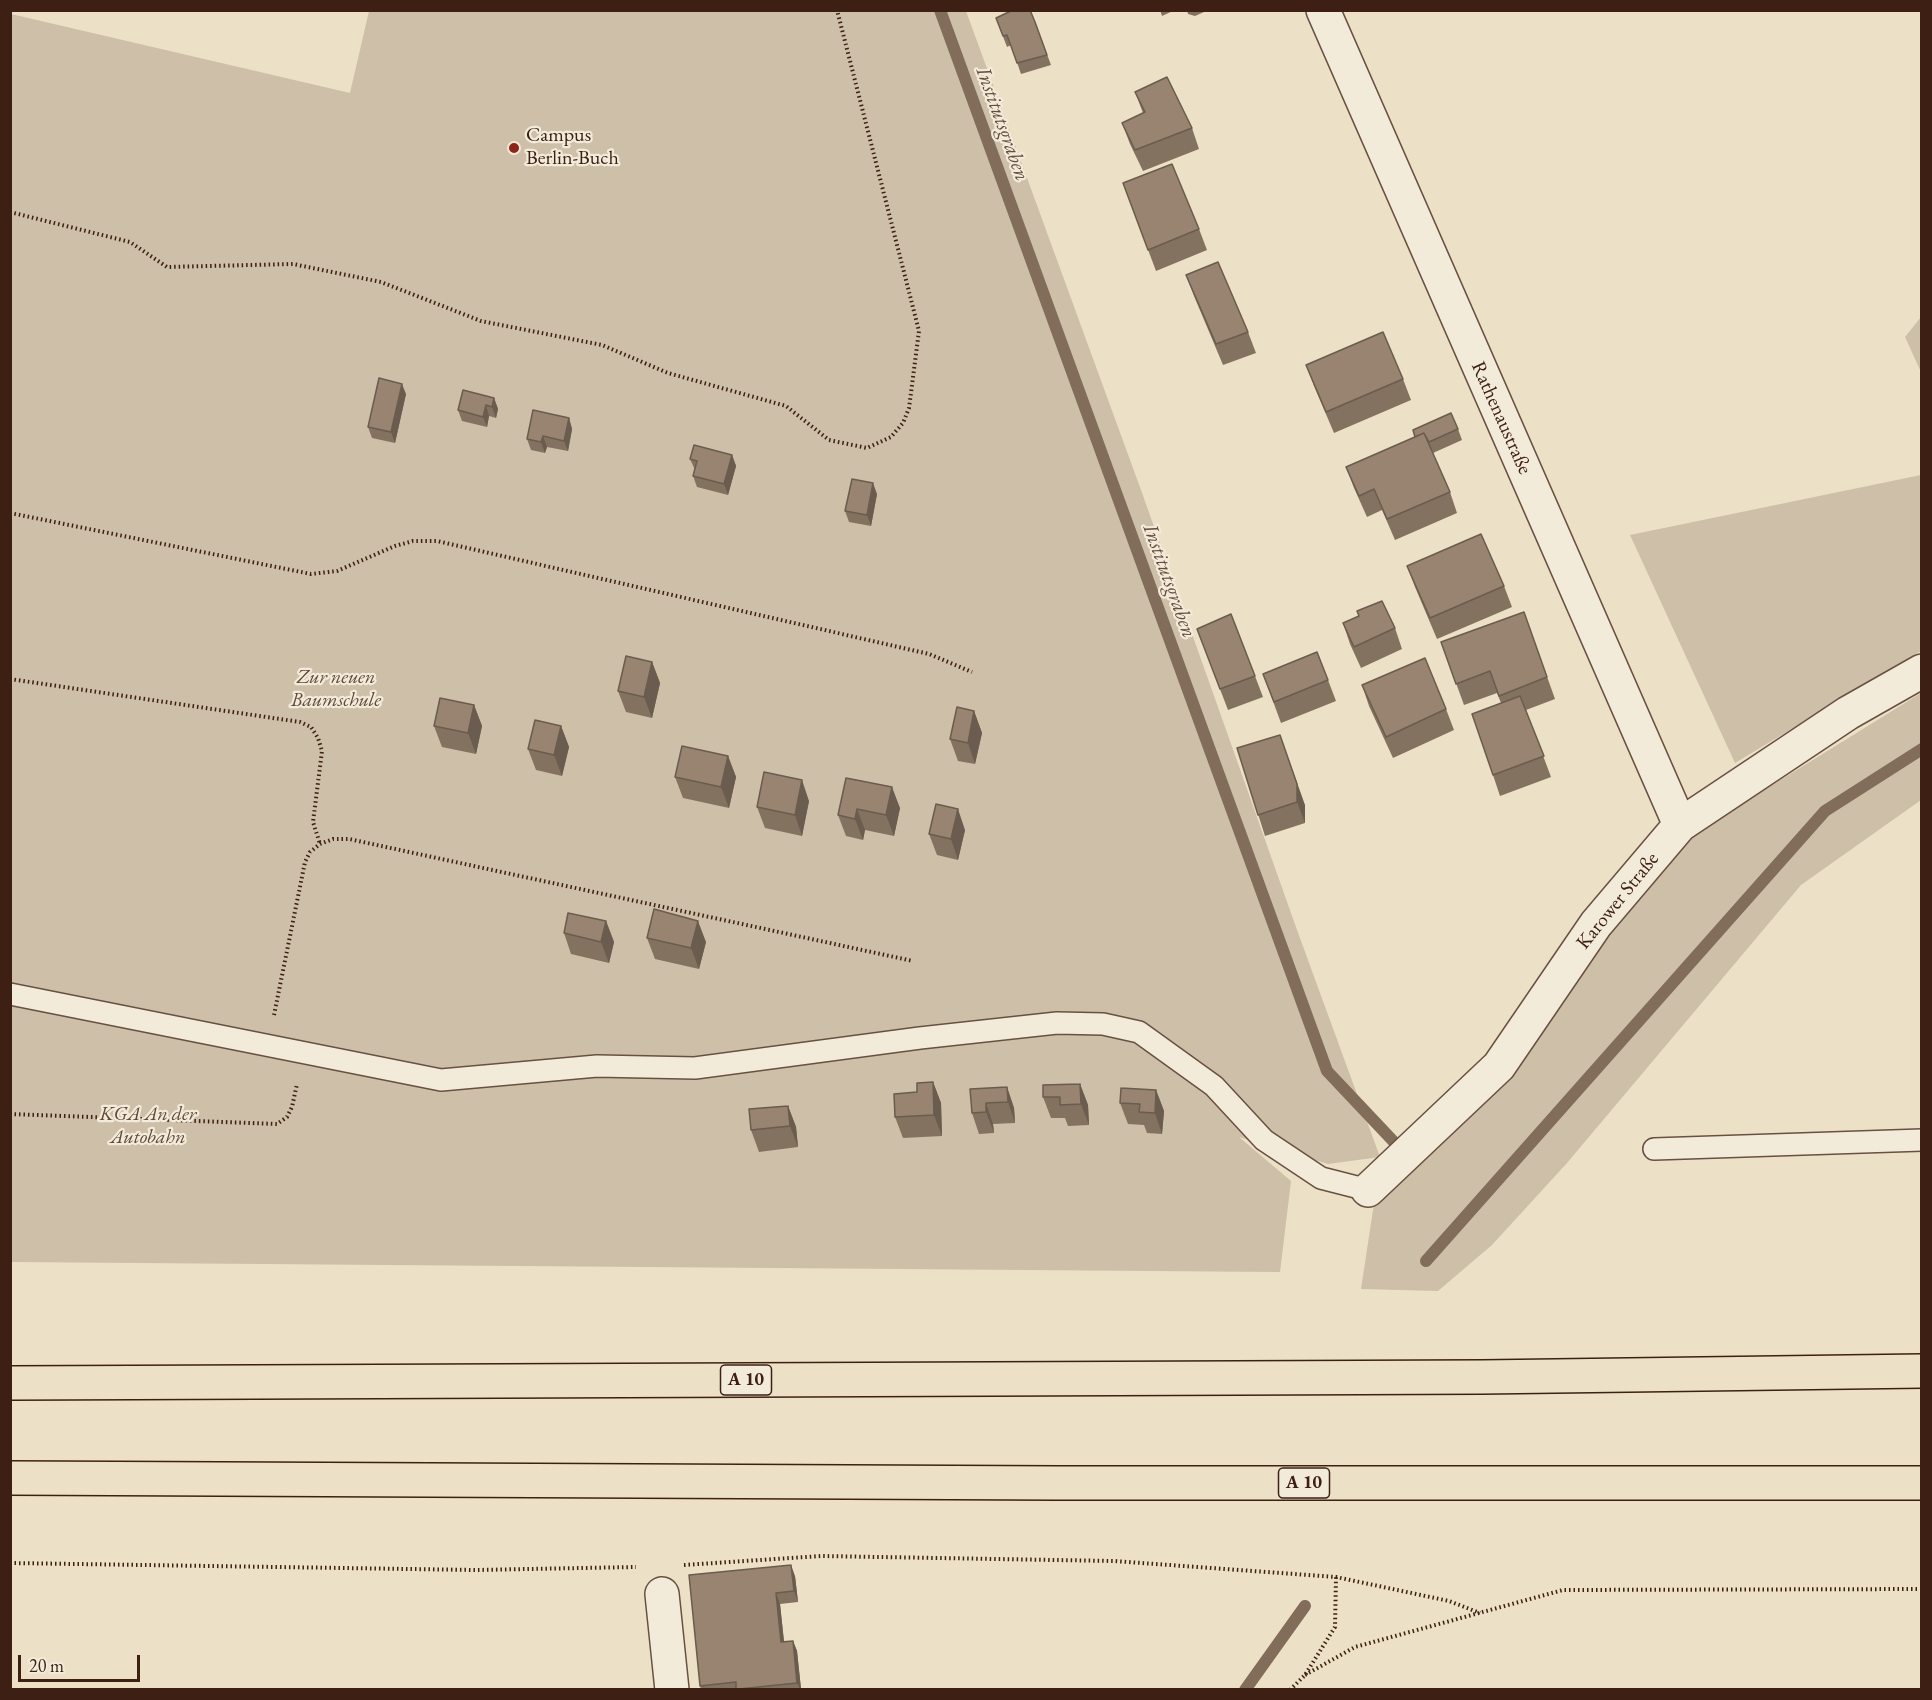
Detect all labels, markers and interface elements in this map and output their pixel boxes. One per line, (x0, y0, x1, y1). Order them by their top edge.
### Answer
water label: Institutsgraben (970, 64, 1034, 184)
place label: Campus Berlin-Buch (526, 124, 619, 171)
marker: Campus Berlin-Buch (507, 141, 521, 155)
street label: Rathenaustraße (1465, 358, 1537, 478)
water label: Institutsgraben (1137, 521, 1201, 641)
park label: Zur neuen Baumschule (291, 666, 381, 713)
street label: Karower Straße (1572, 848, 1664, 954)
park label: KGA An der Autobahn (100, 1103, 196, 1150)
road number: A 10 (720, 1365, 771, 1395)
road number: A 10 (1278, 1468, 1330, 1498)
scale bar (21, 1643, 142, 1681)
text: 20 m (29, 1654, 64, 1677)

